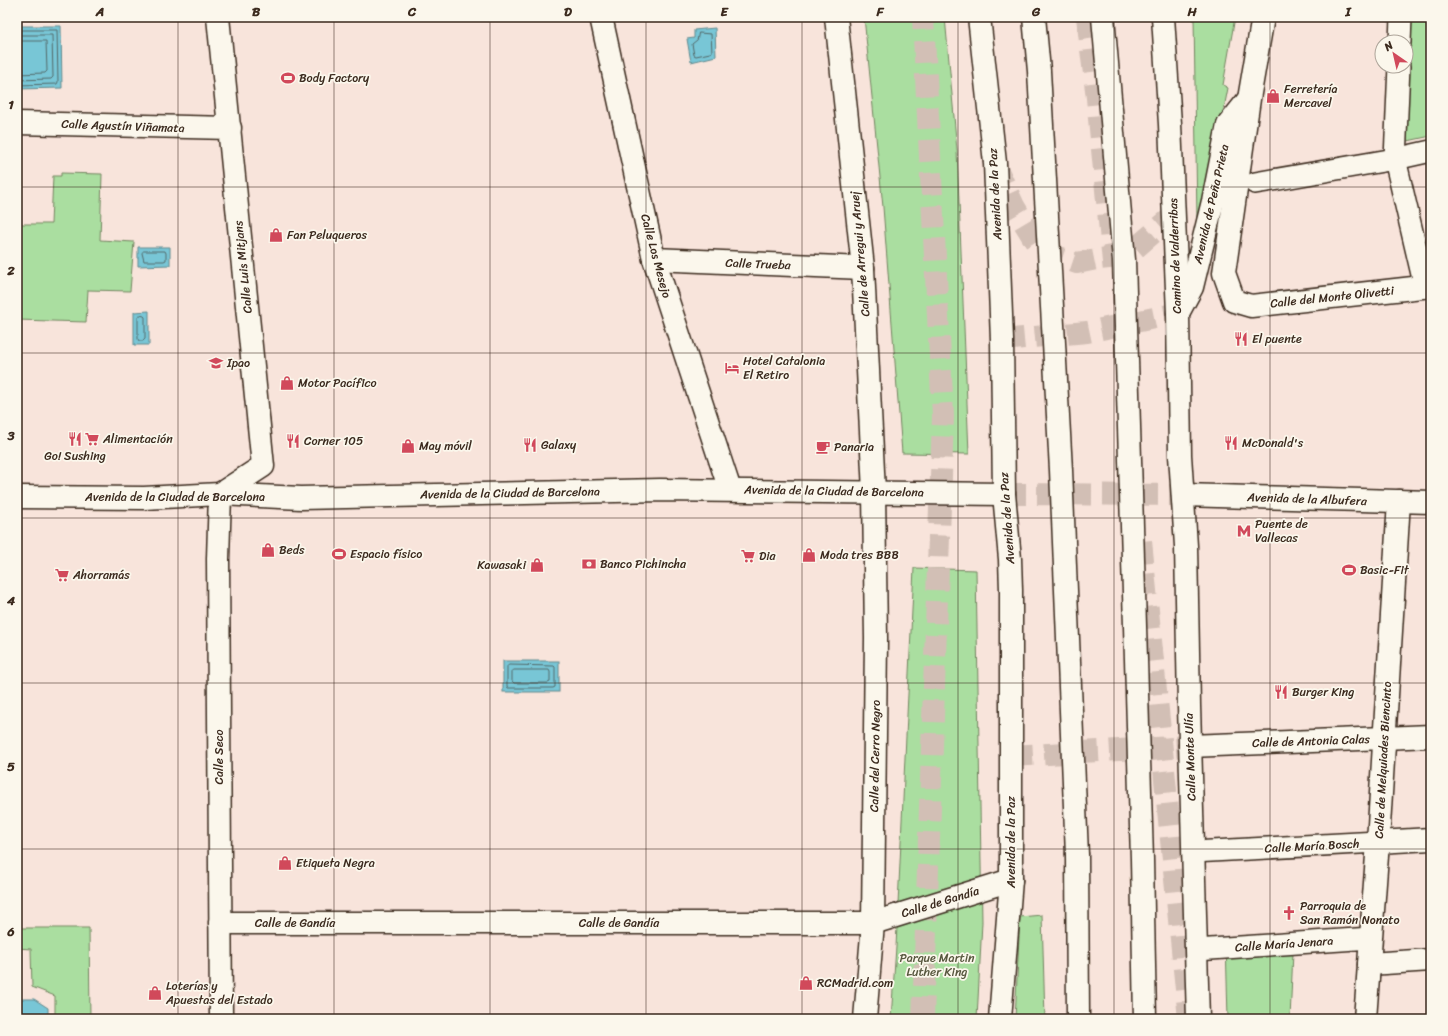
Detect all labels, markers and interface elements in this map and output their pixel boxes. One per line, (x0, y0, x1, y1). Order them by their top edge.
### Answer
text: A (95, 0, 104, 23)
text: B (252, 0, 261, 23)
text: C (407, 0, 417, 23)
text: D (564, 0, 572, 23)
text: E (720, 0, 729, 23)
text: F (875, 0, 884, 23)
text: G (1031, 0, 1041, 23)
text: H (1186, 0, 1197, 23)
text: I (1344, 0, 1352, 23)
north arrow (1374, 34, 1414, 74)
text: N (1379, 36, 1397, 57)
place label: Body Factory (299, 67, 370, 89)
sports icon: Body Factory (280, 70, 296, 86)
place label: Ferretería Mercavel (1284, 78, 1338, 114)
shop icon: Ferretería Mercavel (1265, 88, 1281, 104)
text: 1 (8, 93, 14, 116)
street label: Calle Agustín Viñamata (61, 113, 185, 139)
street label: Avenida de Peña Prieta (1186, 142, 1235, 267)
street label: Avenida de la Paz (982, 147, 1008, 242)
street label: Calle de Arregui y Aruej (844, 190, 876, 318)
street label: Camino de Valderribas (1162, 198, 1188, 314)
street label: Calle Los Mesejo (634, 211, 678, 301)
street label: Calle Luis Mitjans (227, 219, 259, 314)
place label: Fan Peluqueros (287, 224, 368, 246)
shop icon: Fan Peluqueros (268, 227, 284, 243)
street label: Calle Trueba (725, 252, 792, 276)
text: 2 (6, 259, 15, 282)
street label: Calle del Monte Olivetti (1269, 279, 1396, 314)
place label: El puente (1252, 328, 1302, 350)
restaurant icon: El puente (1233, 331, 1249, 347)
place label: Hotel Catalonia El Retiro (743, 350, 825, 386)
place label: Ipao (226, 352, 250, 374)
school or university icon: Ipao (208, 355, 224, 371)
hotel icon: Hotel Catalonia El Retiro (724, 360, 740, 376)
place label: Motor Pacífico (298, 372, 377, 394)
shop icon: Motor Pacífico (279, 375, 295, 391)
text: 3 (6, 424, 15, 447)
place label: Alimentación (102, 428, 173, 450)
place label: Corner 105 (304, 430, 363, 452)
restaurant icon: Go! Sushing (67, 431, 83, 447)
supermarket icon: Alimentación (84, 431, 100, 447)
place label: McDonald's (1242, 432, 1304, 454)
restaurant icon: Corner 105 (285, 433, 301, 449)
place label: Galaxy (541, 434, 577, 456)
place label: May móvil (419, 435, 472, 457)
restaurant icon: McDonald's (1223, 435, 1239, 451)
place label: Panaria (834, 436, 874, 458)
restaurant icon: Galaxy (522, 437, 538, 453)
shop icon: May móvil (400, 438, 416, 454)
cafe icon: Panaria (815, 439, 831, 455)
place label: Go! Sushing (44, 445, 106, 467)
street label: Avenida de la Paz (993, 471, 1021, 566)
street label: Avenida de la Ciudad de Barcelona (743, 478, 924, 504)
street label: Avenida de la Ciudad de Barcelona (419, 480, 600, 506)
street label: Avenida de la Ciudad de Barcelona (84, 486, 265, 508)
street label: Avenida de la Albufera (1246, 486, 1368, 512)
place label: Puente de Vallecas (1255, 513, 1308, 549)
metro station icon: Puente de Vallecas (1236, 523, 1252, 539)
place label: Beds (279, 539, 305, 561)
shop icon: Beds (260, 542, 276, 558)
place label: Espacio físico (350, 543, 422, 565)
place label: Moda tres BBB (820, 544, 899, 566)
place label: Dia (759, 545, 776, 567)
sports icon: Espacio físico (331, 546, 347, 562)
shop icon: Moda tres BBB (801, 547, 817, 563)
supermarket icon: Dia (740, 548, 756, 564)
place label: Banco Pichincha (600, 553, 687, 575)
place label: Kawasaki (477, 554, 527, 576)
bank icon: Banco Pichincha (581, 556, 597, 572)
shop icon: Kawasaki (529, 557, 545, 573)
place label: Basic-Fit (1360, 559, 1410, 581)
sports icon: Basic-Fit (1341, 562, 1357, 578)
place label: Ahorramás (72, 564, 130, 586)
supermarket icon: Ahorramás (54, 567, 70, 583)
text: 4 (6, 589, 16, 612)
place label: Burger King (1292, 681, 1354, 703)
street label: Calle de Melquiades Biencinto (1368, 681, 1398, 839)
restaurant icon: Burger King (1273, 684, 1289, 700)
street label: Calle del Cerro Negro (863, 700, 887, 812)
street label: Calle Monte Ulía (1177, 712, 1203, 801)
street label: Calle de Antonia Calas (1252, 728, 1371, 754)
street label: Calle Seco (208, 729, 230, 785)
text: 5 (7, 755, 15, 778)
street label: Avenida de la Paz (1000, 796, 1022, 889)
street label: Calle María Bosch (1264, 833, 1360, 859)
place label: Etiqueta Negra (296, 852, 375, 874)
shop icon: Etiqueta Negra (277, 855, 293, 871)
street label: Calle de Gandía (898, 879, 983, 924)
place label: Parroquia de San Ramón Nonato (1300, 895, 1400, 931)
church icon: Parroquia de San Ramón Nonato (1281, 905, 1297, 921)
street label: Calle de Gandía (255, 912, 336, 934)
street label: Calle de Gandía (579, 912, 660, 934)
text: 6 (6, 920, 15, 943)
street label: Calle María Jenara (1234, 930, 1334, 958)
park label: Parque Martin Luther King (899, 947, 975, 983)
place label: RCMadrid.com (817, 972, 893, 994)
place label: Loterías y Apuestas del Estado (165, 975, 273, 1011)
shop icon: RCMadrid.com (798, 975, 814, 991)
shop icon: Loterías y Apuestas del Estado (147, 985, 163, 1001)

